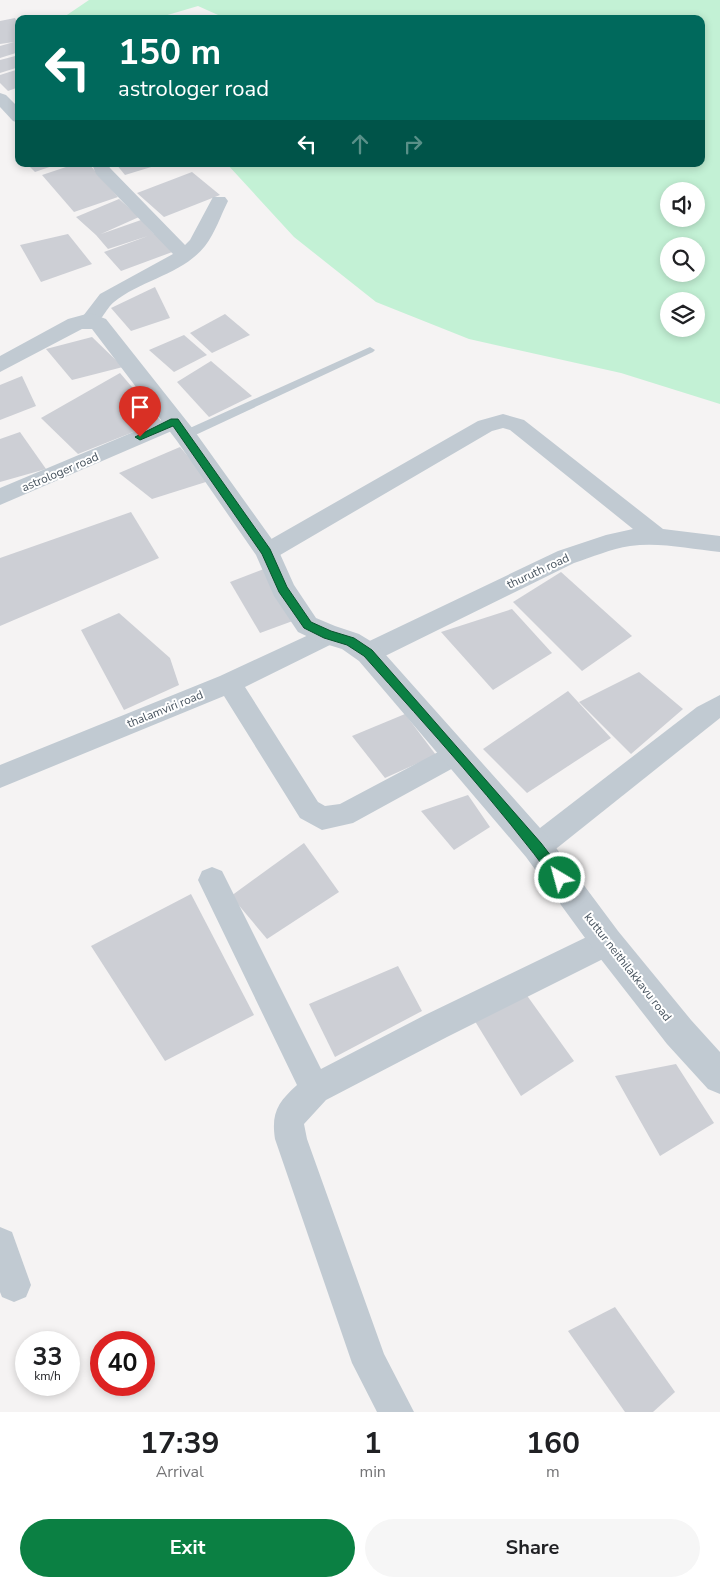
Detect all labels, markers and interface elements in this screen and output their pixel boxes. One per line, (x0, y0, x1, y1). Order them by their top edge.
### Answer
text: 150 m (118, 29, 221, 76)
icon: left (35, 35, 100, 100)
text: astrologer road (118, 74, 269, 104)
icon: left (293, 130, 321, 158)
icon: ahead (346, 130, 374, 158)
icon: right (399, 130, 427, 158)
map controls (660, 182, 705, 337)
button: sound (660, 182, 705, 227)
button: search (660, 237, 705, 282)
button: layers (660, 292, 705, 337)
pin (119, 386, 161, 437)
icon: arrive (126, 393, 154, 421)
street label: astrologer road (19, 449, 101, 495)
street label: thuruth road (504, 550, 572, 592)
street label: thalamviri road (125, 686, 205, 732)
position arrow (533, 851, 585, 903)
street label: kuttur neithilakkavu road (581, 910, 675, 1024)
speed limit sign: 40 (90, 1331, 155, 1396)
text: 33 (32, 1340, 63, 1374)
text: km/h (34, 1368, 61, 1384)
text: 17:39 (140, 1423, 219, 1464)
text: 1 (364, 1423, 382, 1464)
text: 160 (526, 1423, 580, 1464)
text: Arrival (156, 1461, 204, 1483)
text: min (359, 1461, 386, 1483)
text: m (546, 1461, 560, 1483)
button: Exit (20, 1519, 355, 1577)
button: Share (365, 1519, 700, 1577)

